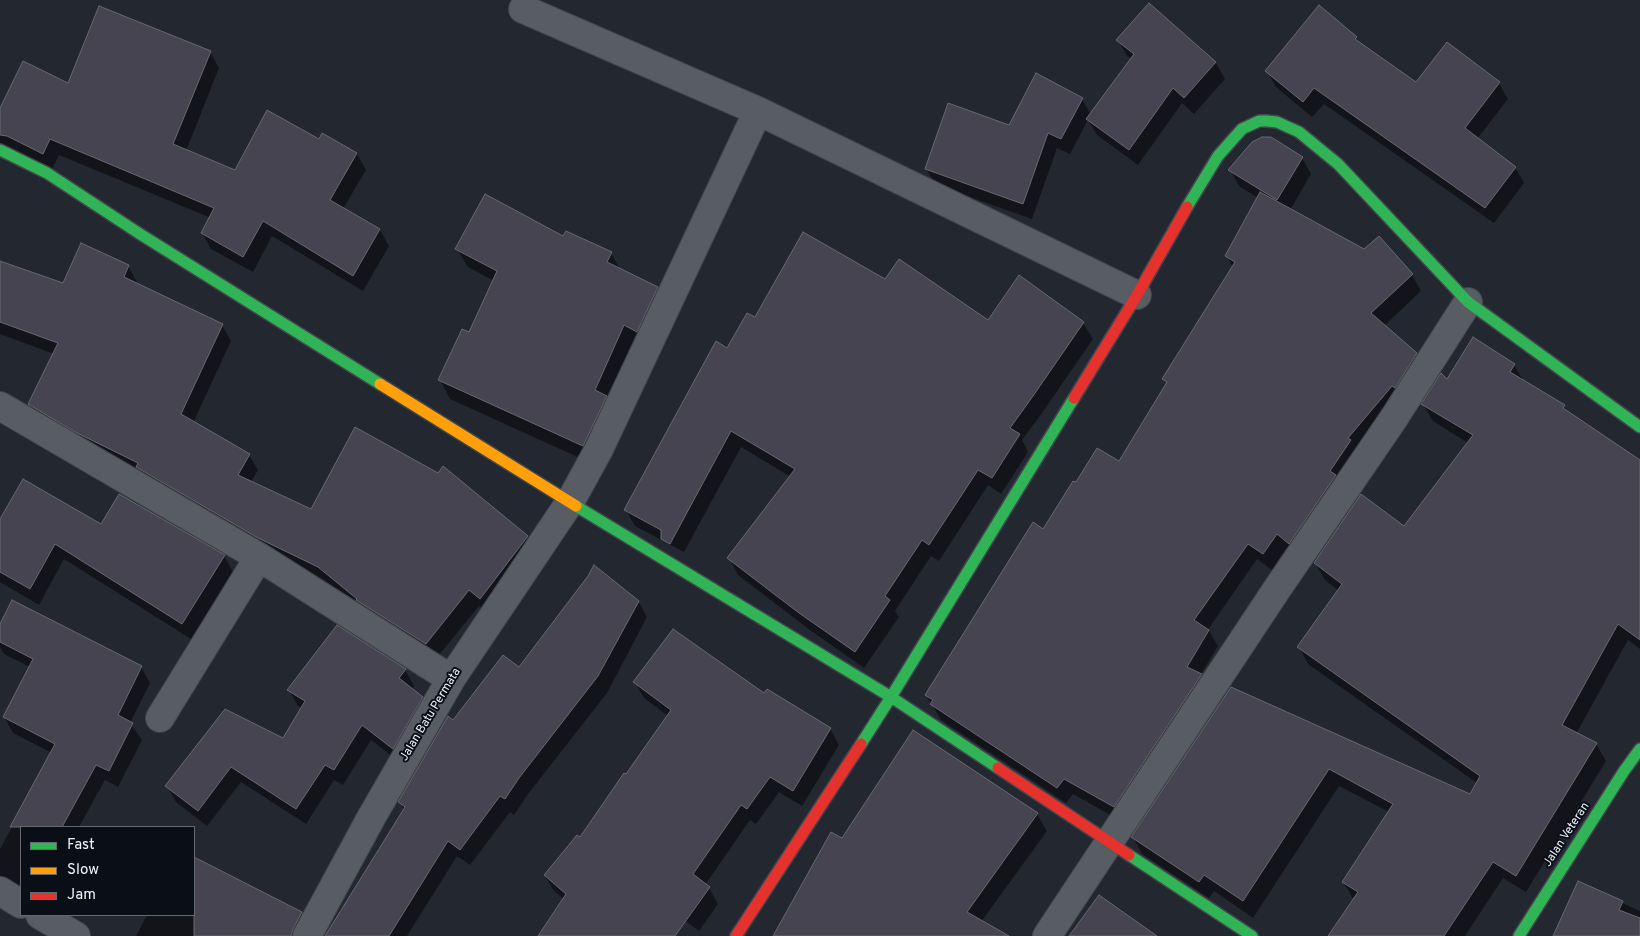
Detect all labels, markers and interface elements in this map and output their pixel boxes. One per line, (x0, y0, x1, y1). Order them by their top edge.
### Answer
street label: Jalan Batu Permata (398, 666, 464, 764)
street label: Jalan Veteran (1541, 800, 1593, 870)
legend (20, 826, 195, 916)
text: Fast (67, 836, 95, 855)
text: Slow (67, 861, 99, 880)
text: Jam (67, 886, 96, 905)

